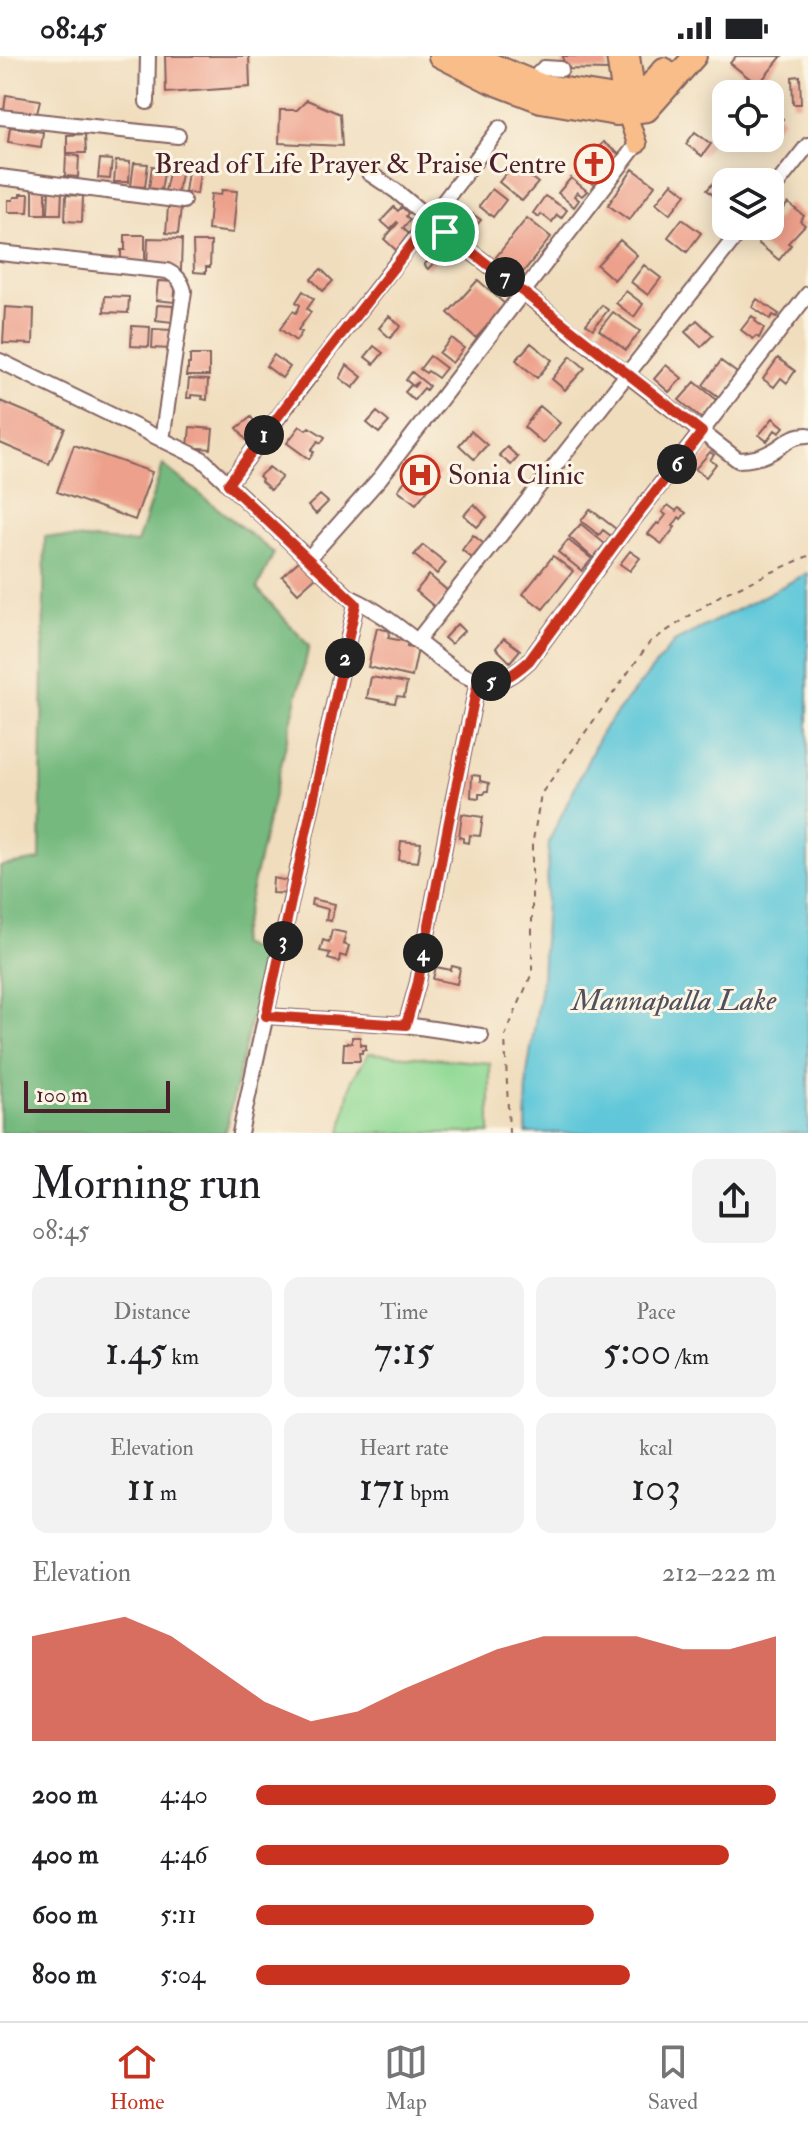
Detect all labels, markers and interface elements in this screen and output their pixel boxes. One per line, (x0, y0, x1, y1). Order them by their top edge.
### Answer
text: 08:45 (40, 10, 106, 47)
map controls (712, 80, 784, 240)
button: locate (712, 80, 784, 152)
church icon: Bread of Life Prayer & Praise Centre (573, 143, 615, 185)
place label: Bread of Life Prayer & Praise Centre (154, 147, 566, 182)
button: layers (712, 168, 784, 240)
pin (411, 198, 479, 266)
icon: arrive (423, 210, 467, 254)
pin: 7 (485, 257, 525, 297)
text: 7 (500, 263, 510, 291)
pin: 1 (244, 415, 284, 455)
text: 1 (260, 421, 268, 449)
pin: 6 (657, 444, 697, 484)
text: 6 (671, 450, 683, 478)
hospital icon: Sonia Clinic (399, 454, 441, 496)
place label: Sonia Clinic (448, 458, 585, 493)
pin: 2 (325, 638, 365, 678)
text: 2 (339, 644, 351, 672)
pin: 5 (471, 661, 511, 701)
text: 5 (486, 667, 496, 695)
pin: 3 (263, 921, 303, 961)
text: 3 (279, 927, 287, 955)
pin: 4 (403, 933, 443, 973)
text: 4 (417, 939, 429, 967)
water label: Mannapalla Lake (570, 982, 777, 1019)
scale bar (24, 1077, 170, 1113)
text: 100 m (36, 1081, 88, 1109)
text: Morning run (32, 1157, 261, 1212)
button: share (692, 1159, 776, 1243)
text: 08:45 (32, 1215, 89, 1247)
text: Distance (114, 1298, 190, 1326)
text: Time (380, 1298, 428, 1326)
text: Pace (636, 1298, 676, 1326)
text: 1.45 (105, 1326, 167, 1377)
text: 7:15 (374, 1326, 434, 1377)
text: 5:00 (603, 1326, 671, 1377)
text: km (167, 1343, 199, 1371)
text: /km (671, 1343, 709, 1371)
text: Elevation (110, 1434, 194, 1462)
text: Heart rate (359, 1434, 449, 1462)
text: kcal (639, 1434, 673, 1462)
text: 11 (127, 1462, 155, 1513)
text: 171 (359, 1462, 406, 1513)
text: 103 (631, 1462, 681, 1513)
text: m (155, 1479, 177, 1507)
text: bpm (406, 1479, 449, 1507)
text: Elevation (32, 1557, 131, 1589)
text: 212–222 m (662, 1557, 776, 1589)
text: 200 m (32, 1779, 97, 1811)
text: 4:40 (160, 1779, 208, 1811)
text: 400 m (32, 1839, 98, 1871)
text: 4:46 (160, 1839, 208, 1871)
text: 600 m (32, 1899, 97, 1931)
text: 5:11 (160, 1899, 196, 1931)
text: 800 m (32, 1959, 97, 1991)
text: 5:04 (160, 1959, 205, 1991)
tab: Home (110, 2040, 164, 2116)
tab: Map (384, 2040, 428, 2116)
tab: Saved (648, 2040, 698, 2116)

